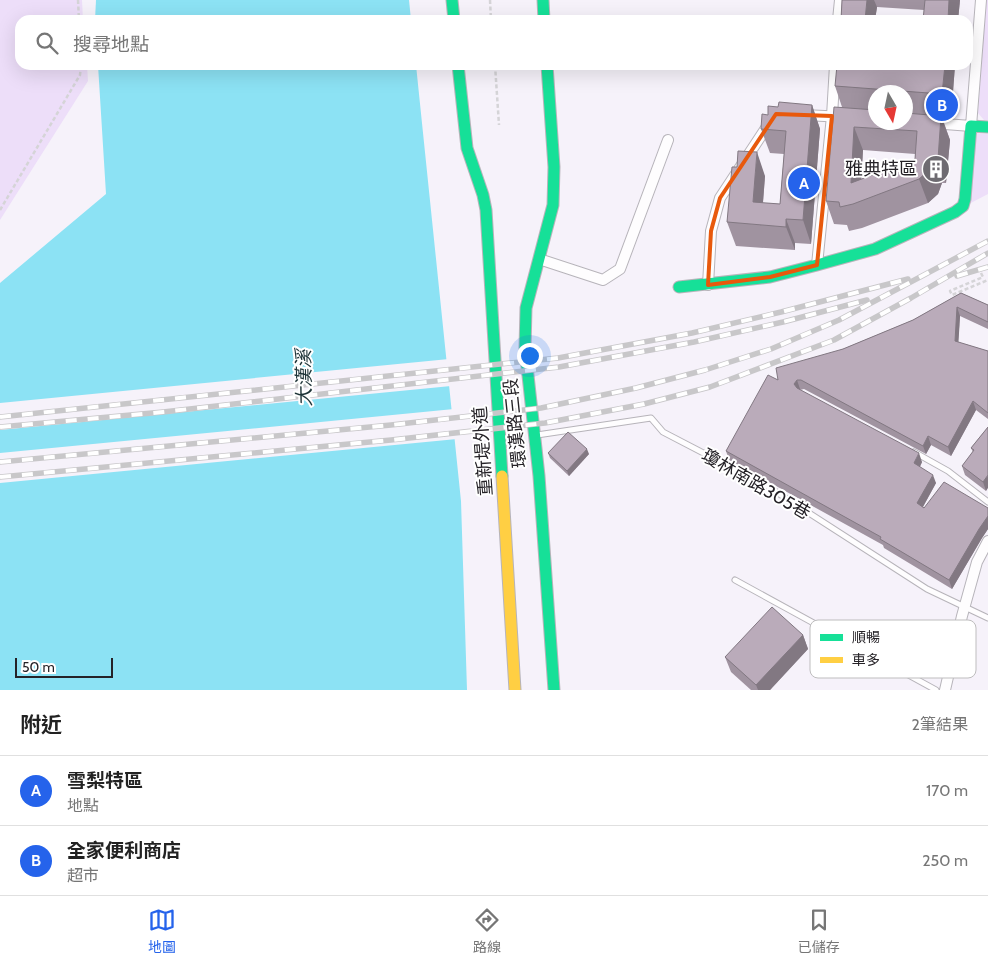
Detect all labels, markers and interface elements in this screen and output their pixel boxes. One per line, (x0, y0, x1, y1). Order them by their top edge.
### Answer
search box (15, 15, 973, 70)
icon: search (33, 29, 61, 57)
text: 搜尋地點 (73, 33, 149, 56)
north arrow (868, 85, 913, 130)
pin: B (926, 86, 958, 124)
building icon: 雅典特區 (921, 154, 951, 184)
place label: 雅典特區 (845, 158, 917, 180)
pin: A (788, 164, 820, 202)
your location (517, 343, 543, 369)
water label: 大漢溪 (292, 346, 316, 407)
street label: 環漢路三段 (499, 377, 531, 469)
street label: 重新堤外道 (469, 405, 497, 497)
street label: 瓊林南路305巷 (698, 444, 814, 524)
legend (810, 620, 976, 678)
text: 順暢 (852, 628, 880, 646)
text: 車多 (852, 651, 880, 669)
scale bar (15, 655, 112, 678)
text: 50 m (22, 658, 55, 676)
text: 附近 (20, 712, 62, 737)
text: 2筆結果 (912, 715, 968, 734)
text: 雪梨特區 (67, 769, 143, 792)
text: A (31, 781, 41, 800)
text: 170 m (926, 781, 968, 800)
text: 地點 (67, 796, 99, 815)
text: 全家便利商店 (67, 839, 181, 862)
text: B (31, 851, 41, 870)
text: 250 m (922, 851, 968, 870)
text: 超市 (67, 866, 99, 885)
tab: 地圖 (148, 906, 176, 956)
tab: 路線 (473, 906, 501, 956)
tab: 已儲存 (798, 906, 840, 956)

